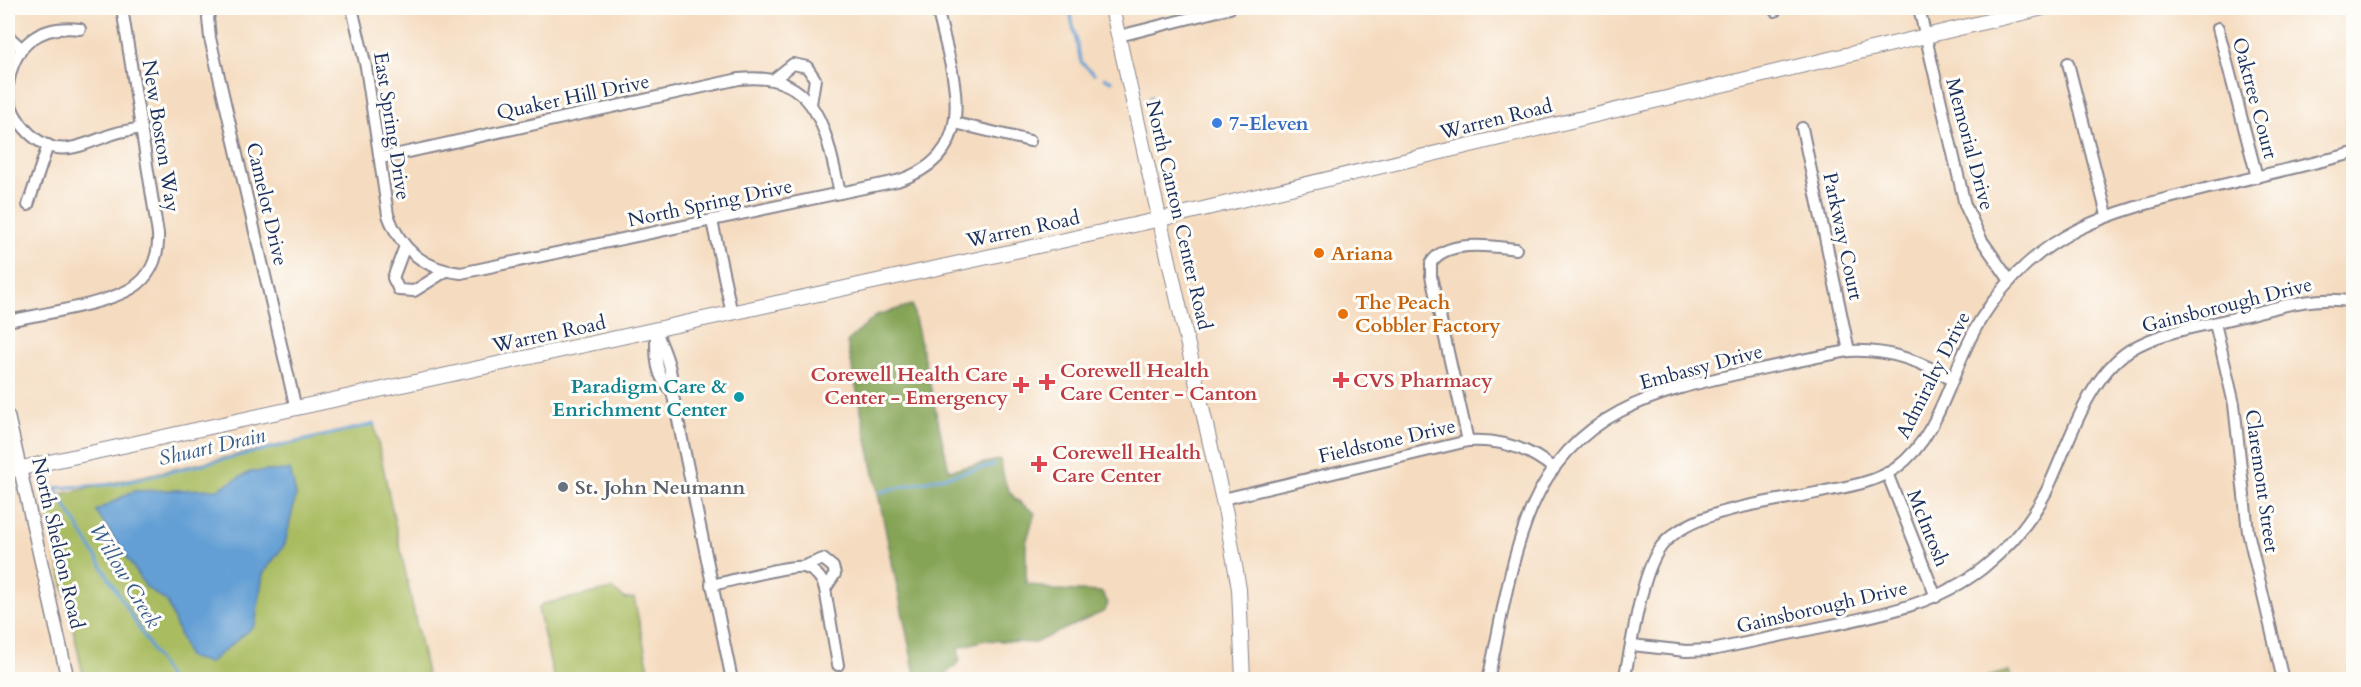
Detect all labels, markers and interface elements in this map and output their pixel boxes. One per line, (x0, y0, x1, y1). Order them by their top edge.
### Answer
street label: Oaktree Court (2226, 34, 2284, 162)
street label: East Spring Drive (367, 50, 417, 202)
street label: New Boston Way (136, 58, 186, 214)
street label: Quaker Hill Drive (494, 68, 652, 126)
street label: Memorial Drive (1939, 75, 2001, 213)
street label: Warren Road (1436, 92, 1555, 146)
street label: North Canton Center Road (1139, 98, 1219, 333)
place label: 7-Eleven (1229, 110, 1309, 137)
marker: 7-Eleven (1210, 116, 1224, 130)
street label: Camelot Drive (240, 140, 294, 268)
street label: Parkway Court (1816, 170, 1870, 303)
street label: North Spring Drive (625, 172, 795, 234)
street label: Warren Road (963, 204, 1082, 254)
place label: Ariana (1331, 240, 1393, 267)
marker: Ariana (1312, 246, 1326, 260)
street label: Gainsborough Drive (2139, 271, 2315, 339)
place label: The Peach Cobbler Factory (1355, 289, 1501, 339)
marker: The Peach Cobbler Factory (1336, 307, 1350, 321)
street label: Admiralty Drive (1889, 307, 1977, 443)
street label: Warren Road (489, 309, 608, 359)
street label: Embassy Drive (1636, 338, 1766, 396)
place label: Corewell Health Care Center - Canton (1060, 357, 1258, 407)
place label: Corewell Health Care Center - Emergency (810, 361, 1009, 411)
place label: CVS Pharmacy (1353, 367, 1493, 394)
place label: Paradigm Care & Enrichment Center (552, 373, 728, 423)
marker: Corewell Health Care Center - Canton (1038, 373, 1056, 391)
marker: CVS Pharmacy (1334, 373, 1348, 387)
marker: Corewell Health Care Center - Emergency (1012, 376, 1030, 394)
marker: Paradigm Care & Enrichment Center (732, 390, 746, 404)
street label: Claremont Street (2239, 408, 2286, 555)
street label: Fieldstone Drive (1316, 412, 1458, 470)
water label: Shuart Drain (156, 420, 269, 473)
place label: Corewell Health Care Center (1052, 439, 1202, 489)
street label: North Sheldon Road (25, 455, 91, 632)
marker: Corewell Health Care Center (1030, 455, 1048, 473)
place label: St. John Neumann (575, 474, 746, 501)
marker: St. John Neumann (556, 480, 570, 494)
street label: McIntosh (1900, 485, 1956, 571)
water label: Willow Creek (82, 518, 168, 634)
street label: Gainsborough Drive (1734, 574, 1910, 640)

